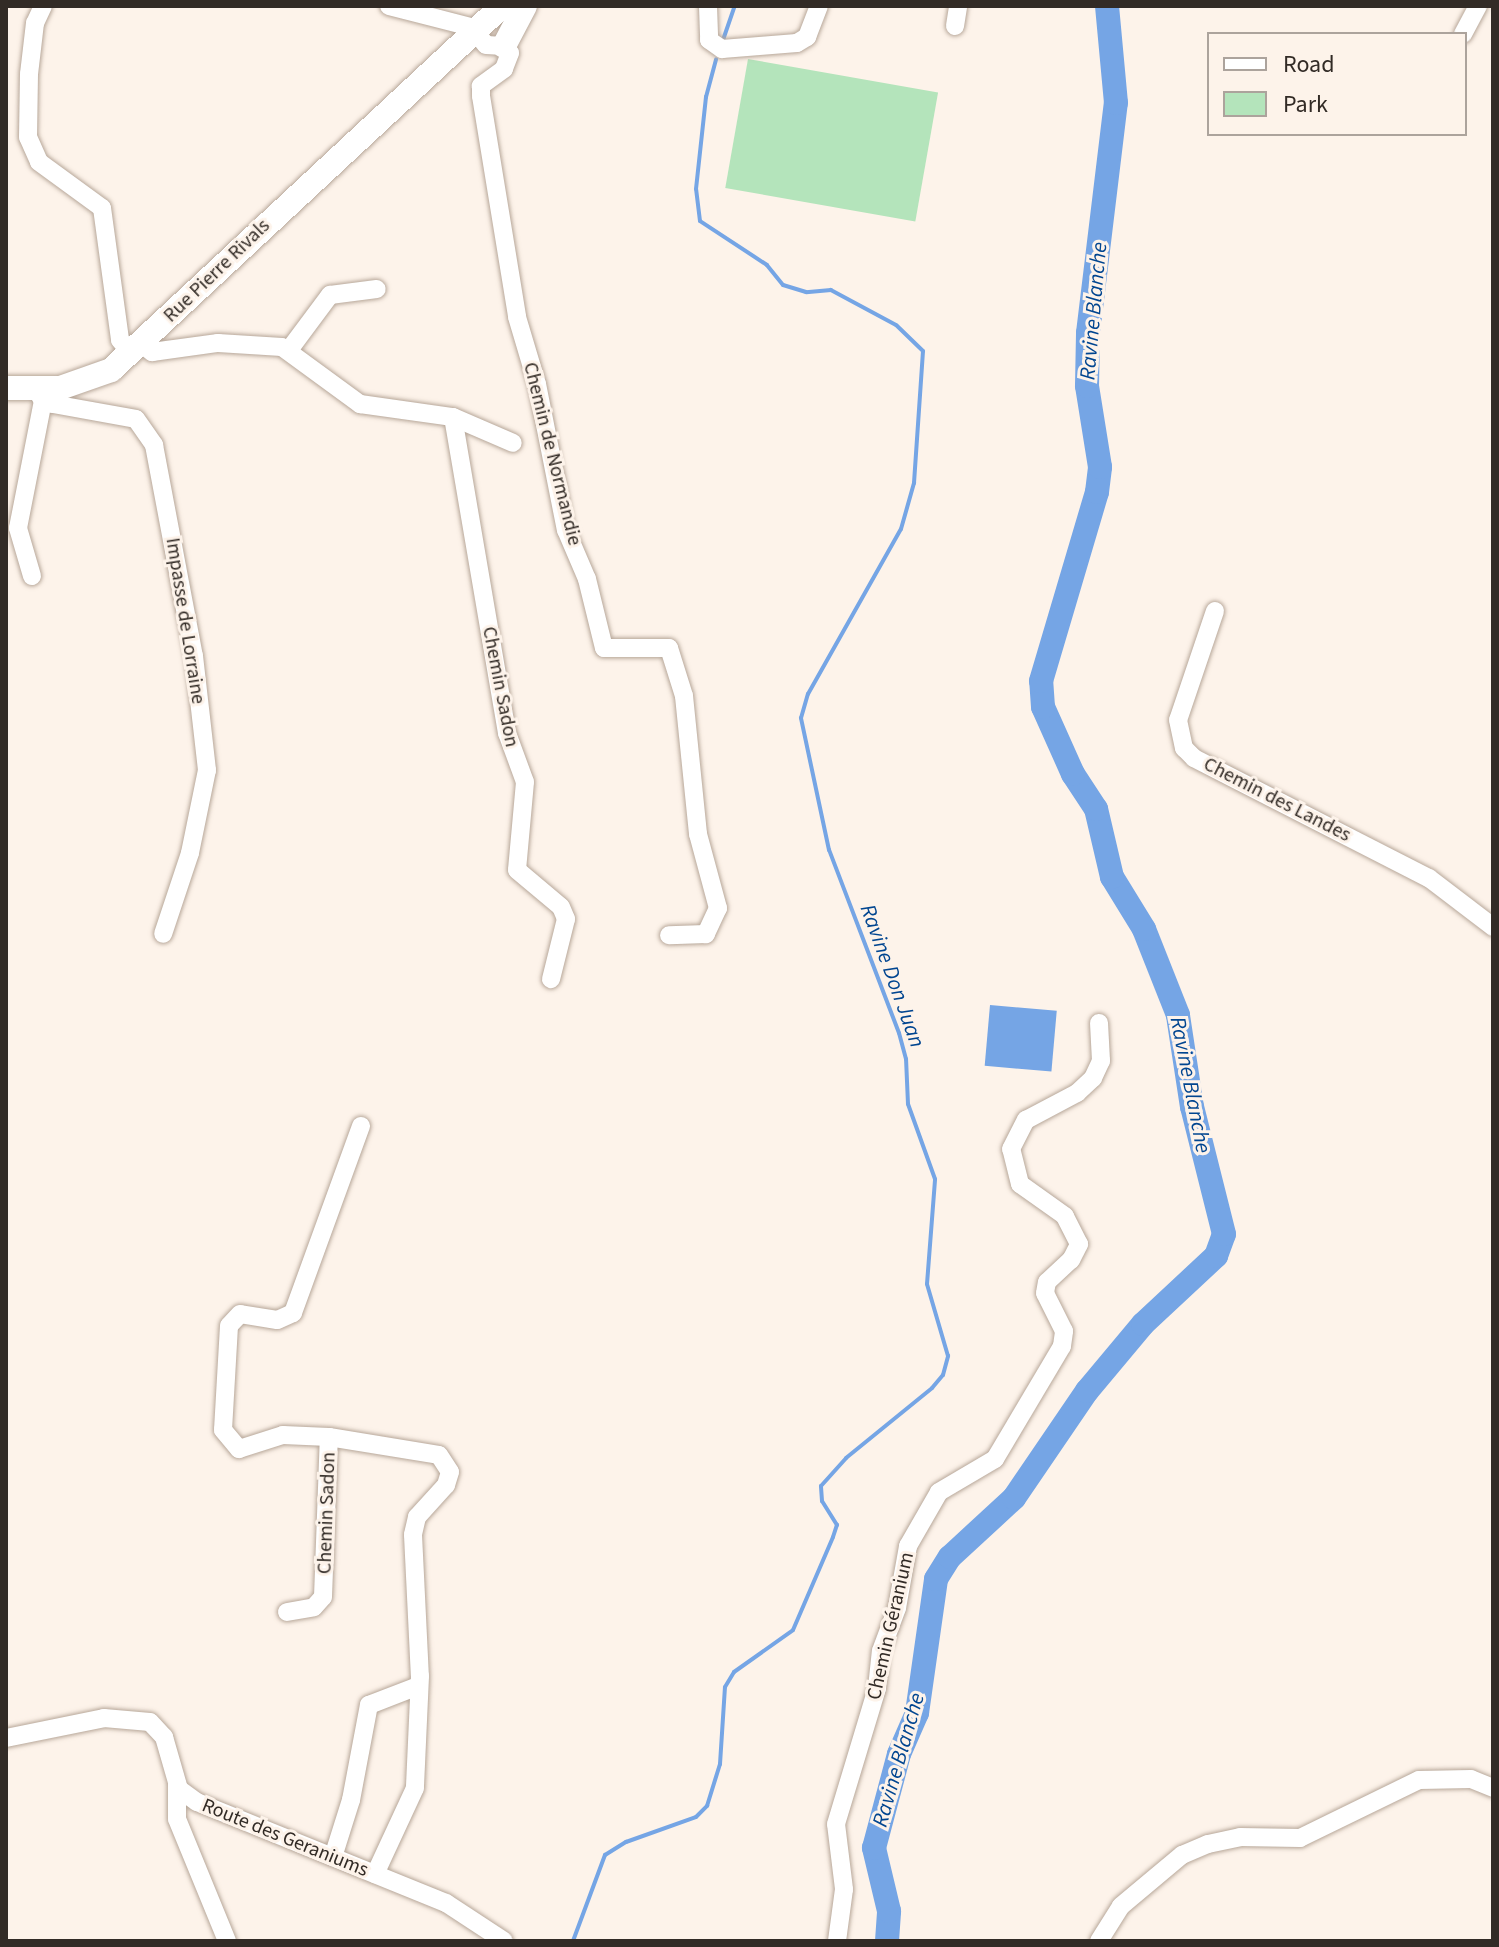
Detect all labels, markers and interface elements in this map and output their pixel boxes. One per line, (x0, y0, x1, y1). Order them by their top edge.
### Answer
legend (1207, 32, 1467, 136)
text: Road (1283, 47, 1335, 82)
text: Park (1283, 87, 1328, 122)
street label: Rue Pierre Rivals (159, 214, 275, 328)
water label: Ravine Blanche (1075, 241, 1113, 381)
street label: Chemin de Normandie (518, 360, 586, 548)
street label: Impasse de Lorraine (160, 536, 210, 706)
street label: Chemin Sadon (477, 625, 523, 749)
street label: Chemin des Landes (1199, 752, 1355, 848)
water label: Ravine Don Juan (854, 901, 930, 1051)
water label: Ravine Blanche (1164, 1015, 1216, 1155)
street label: Chemin Sadon (313, 1451, 341, 1575)
street label: Chemin Géranium (862, 1550, 920, 1702)
water label: Ravine Blanche (867, 1690, 931, 1830)
street label: Route des Geraniums (198, 1794, 372, 1882)

